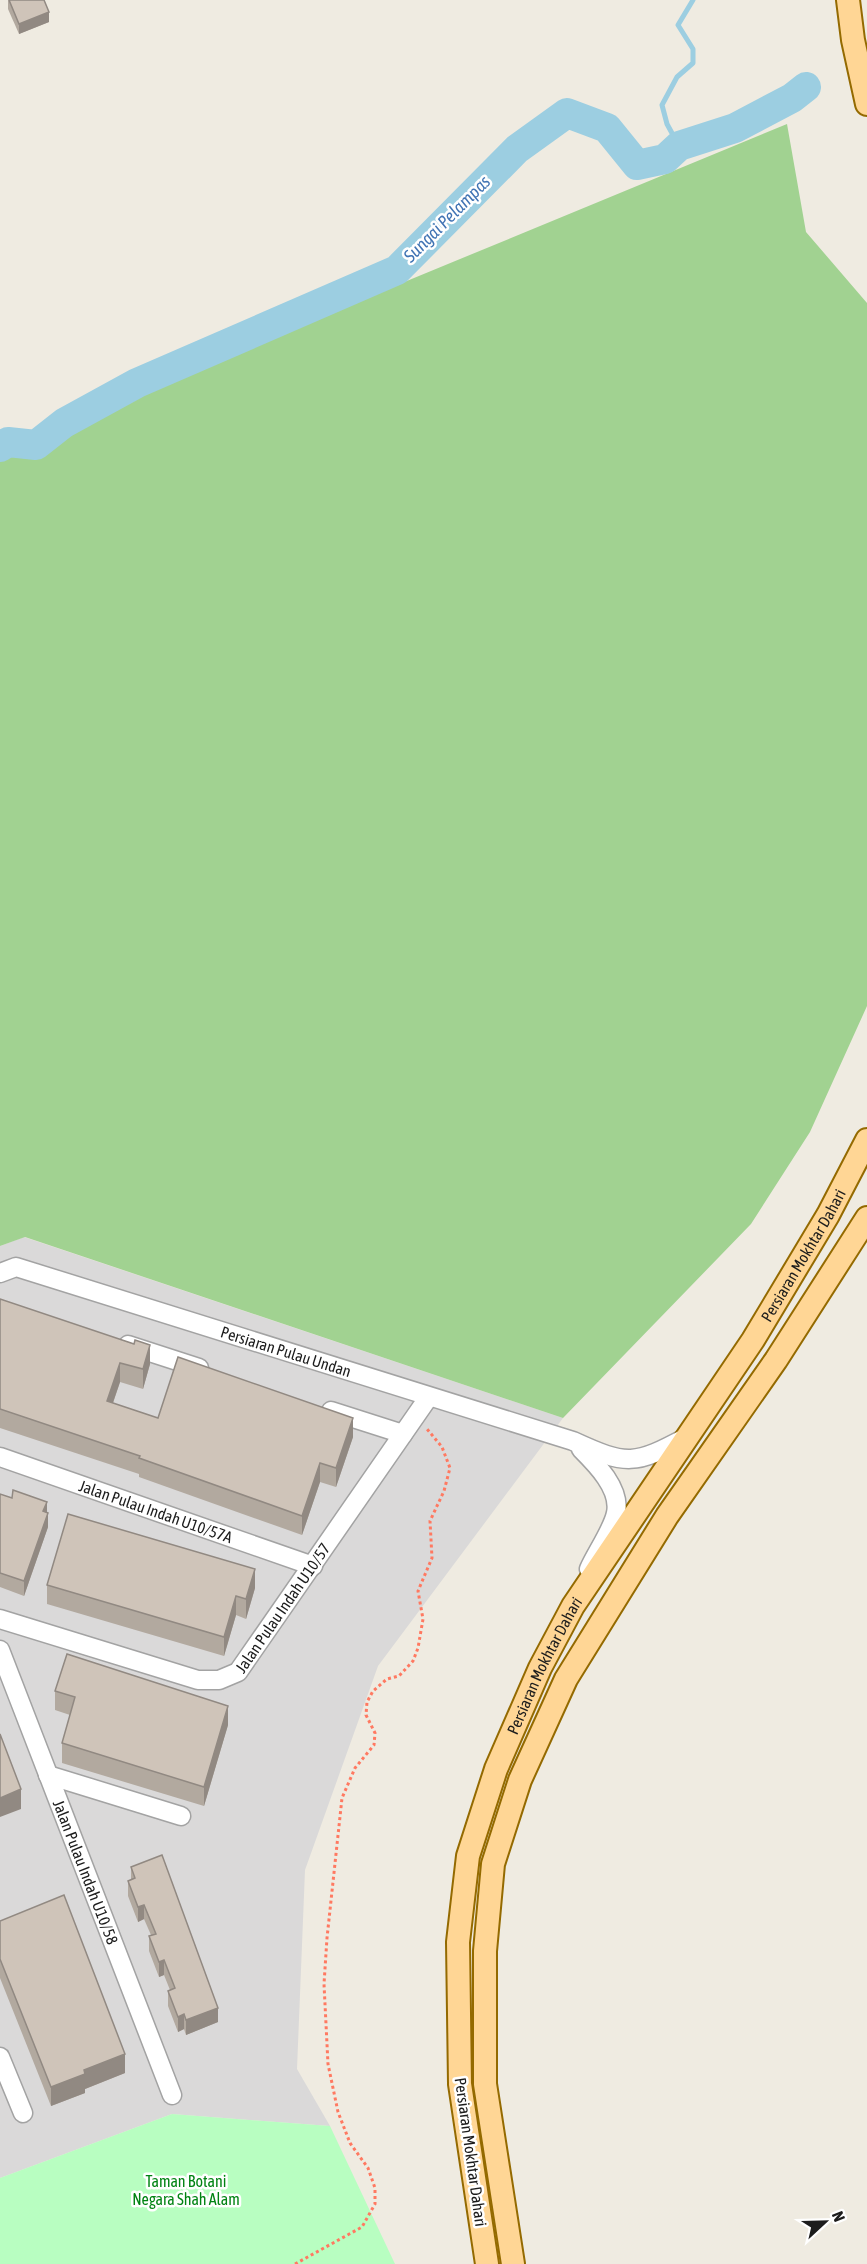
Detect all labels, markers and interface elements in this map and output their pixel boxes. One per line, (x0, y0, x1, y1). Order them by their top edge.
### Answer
water label: Sungai Pelampas (398, 171, 494, 267)
street label: Persiaran Mokhtar Dahari (757, 1186, 849, 1325)
street label: Persiaran Pulau Undan (219, 1323, 353, 1380)
street label: Jalan Pulau Indah U10/57A (77, 1476, 235, 1546)
street label: Jalan Pulau Indah U10/57 (231, 1540, 334, 1676)
street label: Persiaran Mokhtar Dahari (503, 1594, 585, 1737)
street label: Jalan Pulau Indah U10/58 (50, 1797, 122, 1947)
street label: Persiaran Mokhtar Dahari (452, 2076, 490, 2228)
park label: Taman Botani Negara Shah Alam (132, 2172, 240, 2209)
north arrow (795, 2192, 855, 2252)
text: N (829, 2209, 849, 2224)

